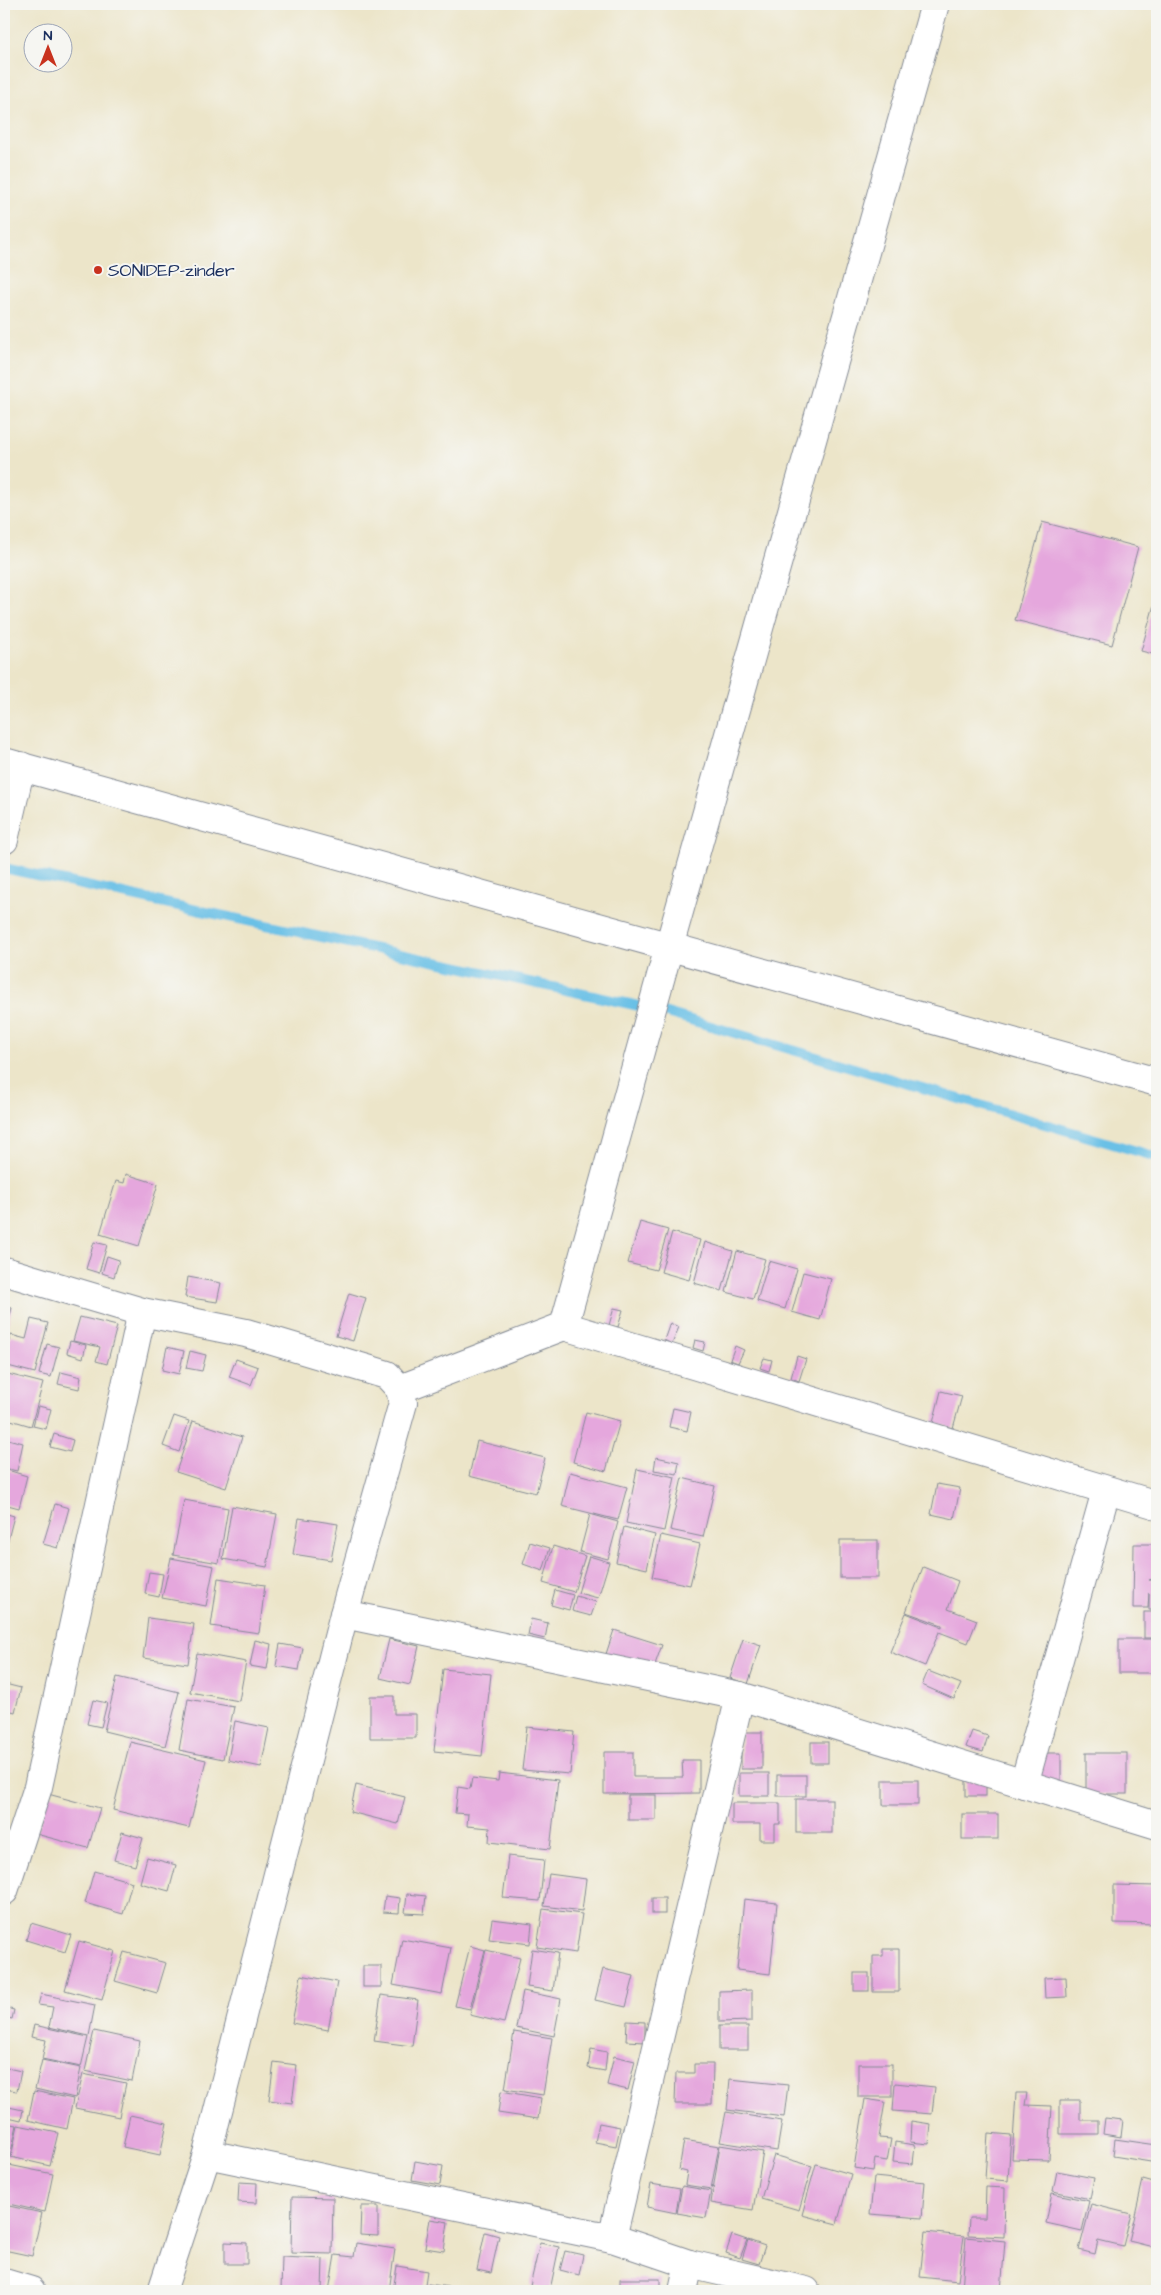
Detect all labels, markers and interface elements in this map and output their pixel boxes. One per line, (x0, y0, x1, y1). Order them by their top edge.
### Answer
north arrow (22, 22, 72, 72)
text: N (44, 26, 53, 46)
place label: SONIDEP-zinder (108, 258, 235, 283)
marker: SONIDEP-zinder (92, 264, 104, 276)

